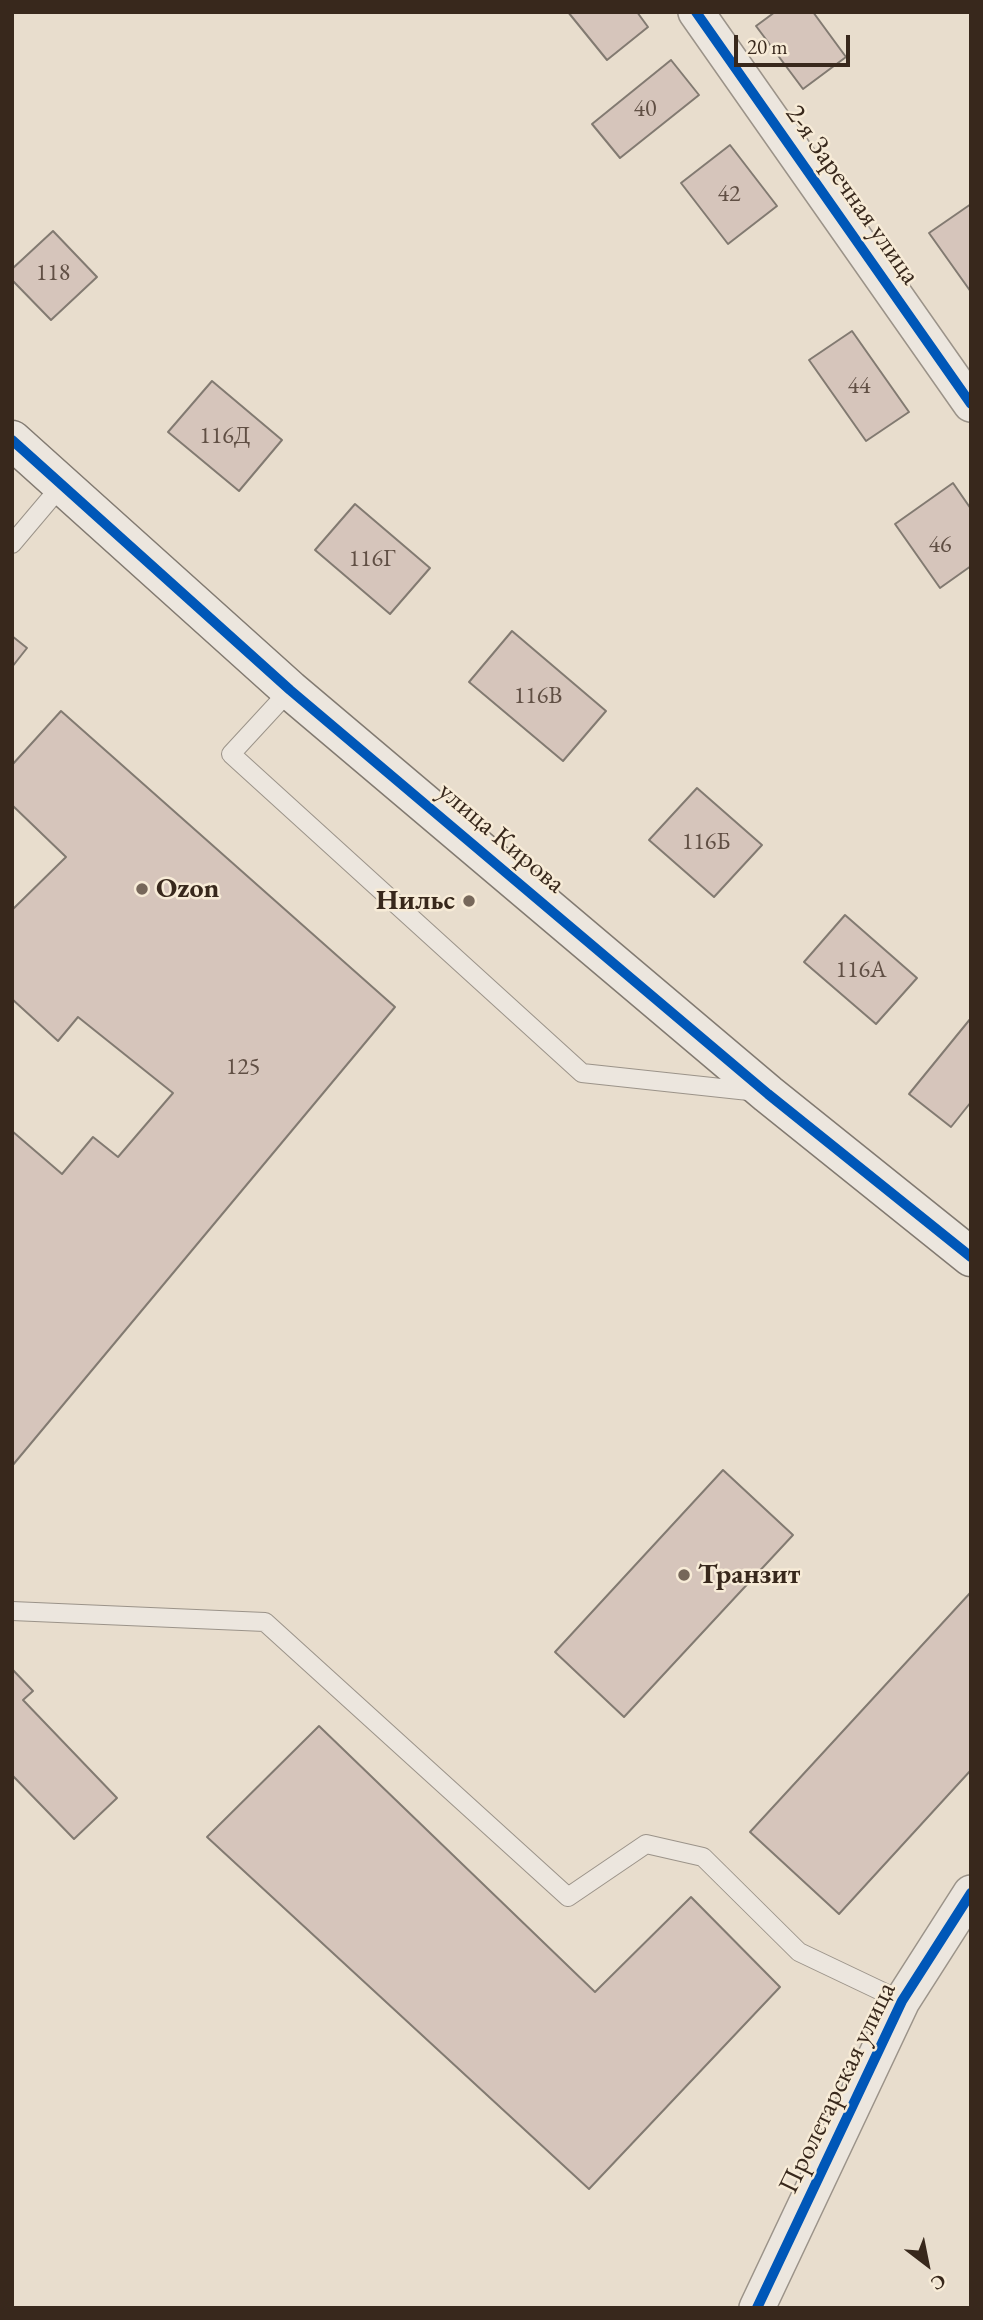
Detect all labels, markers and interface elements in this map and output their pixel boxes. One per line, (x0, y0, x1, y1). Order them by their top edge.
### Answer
scale bar (738, 21, 853, 65)
text: 20 m (747, 33, 788, 60)
house number: 40 (633, 95, 657, 123)
street label: 2-я Заречная улица (777, 99, 927, 291)
house number: 42 (717, 180, 741, 208)
house number: 118 (36, 259, 70, 287)
house number: 44 (847, 372, 871, 400)
house number: 116Д (199, 422, 251, 450)
house number: 46 (928, 531, 952, 559)
house number: 116Г (349, 545, 395, 573)
house number: 116В (514, 682, 562, 710)
street label: улица Кирова (431, 775, 571, 901)
house number: 116Б (682, 828, 730, 856)
place label: Ozon (156, 872, 219, 906)
marker: Ozon (134, 881, 150, 897)
place label: Нильс (376, 884, 455, 918)
marker: Нильс (461, 893, 477, 909)
house number: 116А (835, 956, 887, 984)
house number: 125 (226, 1053, 260, 1081)
place label: Транзит (698, 1558, 800, 1592)
marker: Транзит (676, 1567, 692, 1583)
street label: Пролетарская улица (772, 1977, 904, 2199)
north arrow (892, 2229, 962, 2299)
text: С (926, 2268, 951, 2296)

